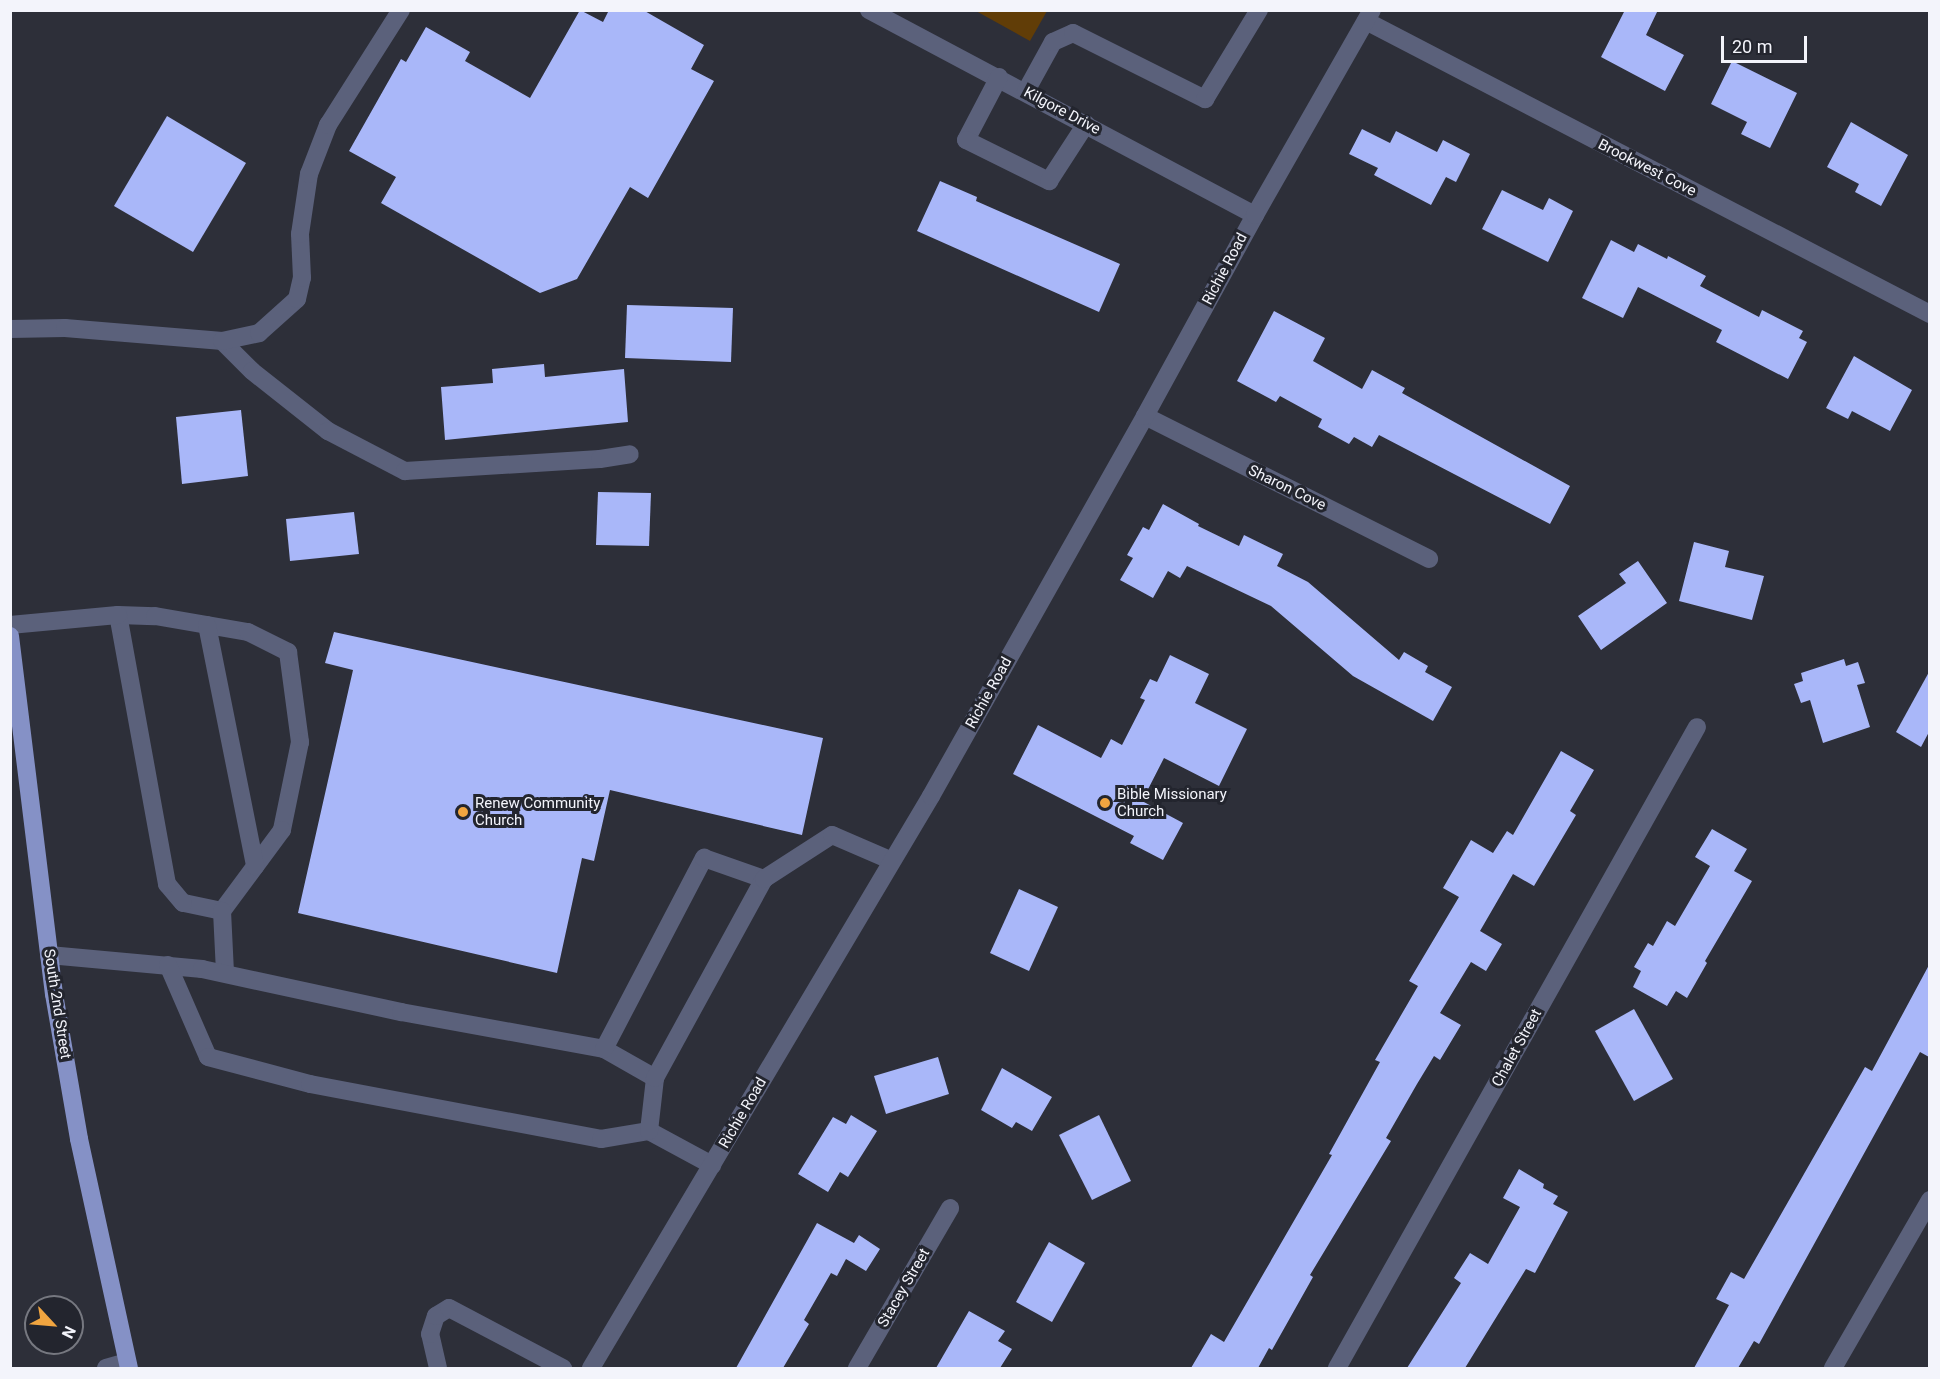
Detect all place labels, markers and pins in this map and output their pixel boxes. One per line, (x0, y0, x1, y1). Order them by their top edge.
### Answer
place label: Bible Missionary Church (1117, 785, 1227, 820)
place label: Renew Community Church (475, 794, 600, 829)
marker: Bible Missionary Church (1098, 796, 1112, 810)
marker: Renew Community Church (456, 805, 470, 819)

